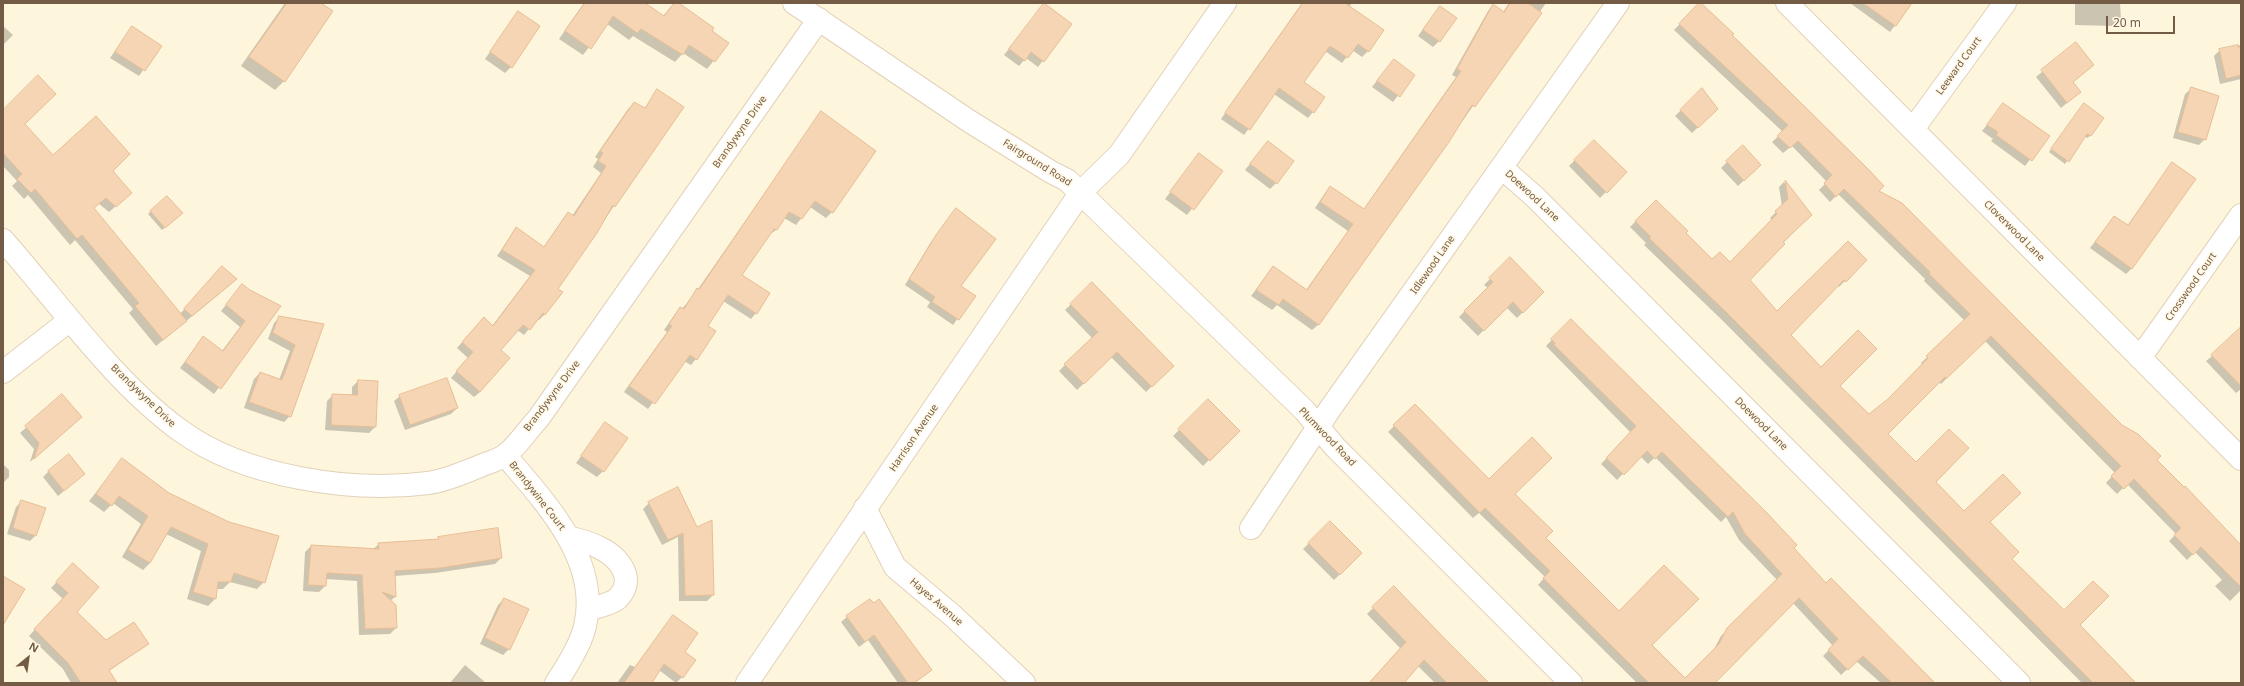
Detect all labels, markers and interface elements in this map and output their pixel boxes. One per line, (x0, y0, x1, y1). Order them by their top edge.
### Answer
scale bar (2108, 8, 2177, 34)
text: 20 m (2113, 14, 2141, 31)
street label: Leeward Court (1934, 35, 1984, 97)
street label: Brandywyne Drive (711, 94, 769, 170)
street label: Fairground Road (1000, 137, 1074, 189)
street label: Doewood Lane (1502, 168, 1562, 224)
street label: Cloverwood Lane (1981, 198, 2047, 264)
street label: Idlewood Lane (1408, 233, 1458, 297)
street label: Crosswood Court (2163, 250, 2219, 324)
street label: Brandywyne Drive (521, 358, 583, 434)
street label: Brandywyne Drive (108, 362, 178, 430)
street label: Doewood Lane (1732, 395, 1790, 453)
street label: Harrison Avenue (887, 402, 941, 474)
street label: Plumwood Road (1296, 405, 1358, 469)
street label: Brandywine Court (506, 459, 568, 533)
street label: Hayes Avenue (907, 576, 965, 628)
north arrow (8, 638, 48, 678)
text: N (27, 638, 42, 656)

